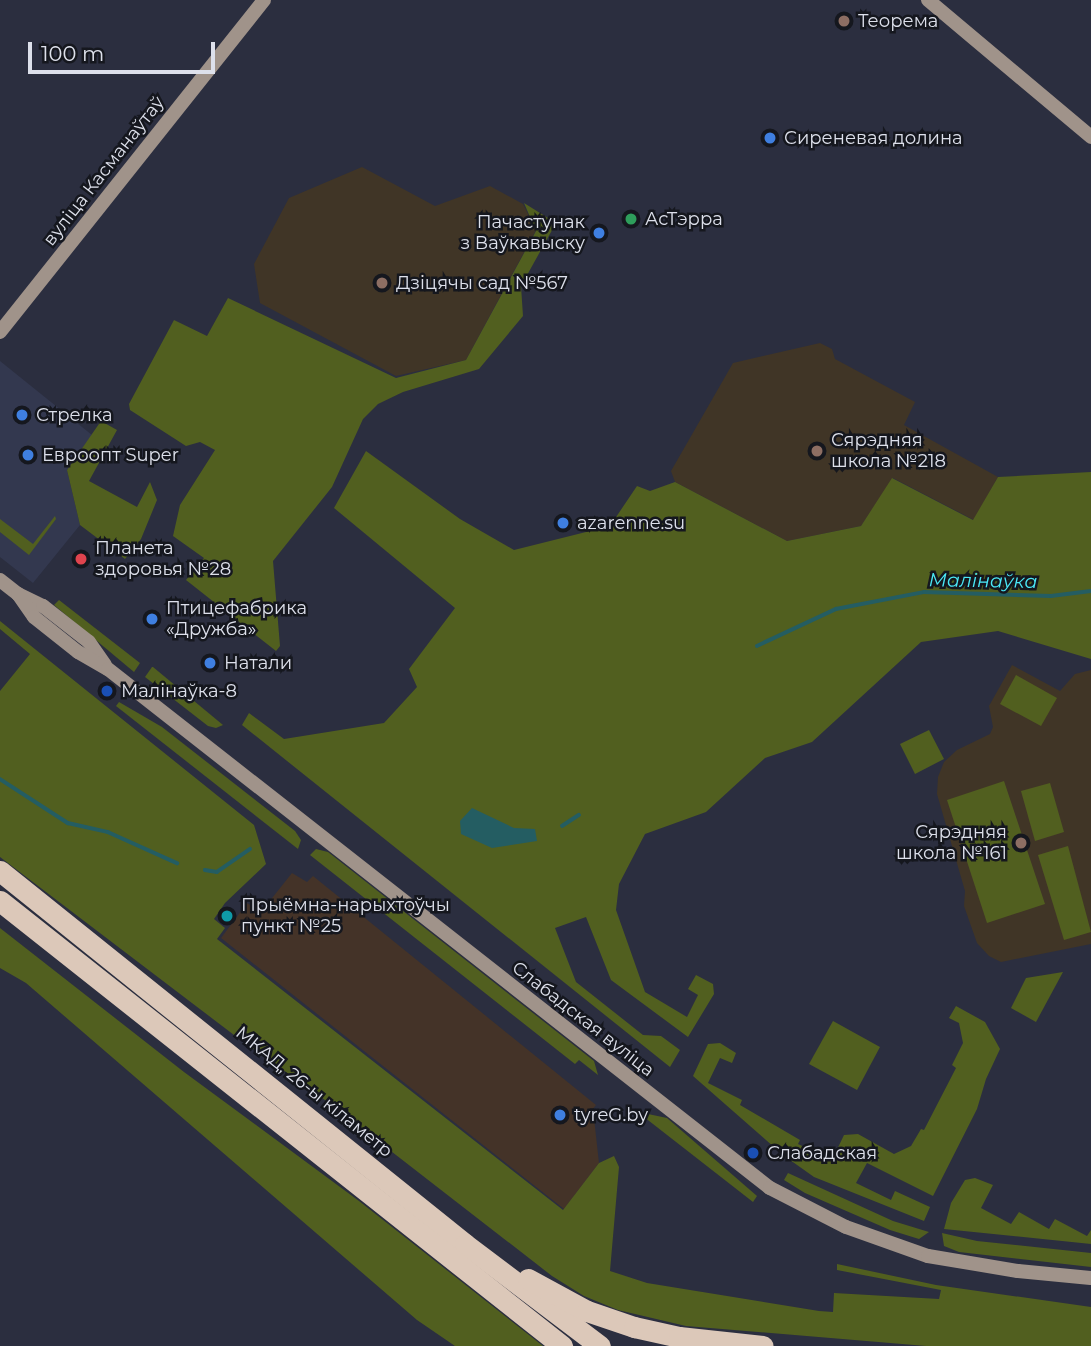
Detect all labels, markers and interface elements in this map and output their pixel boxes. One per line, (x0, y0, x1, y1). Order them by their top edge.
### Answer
place label: Теорема (858, 10, 938, 32)
marker: Теорема (836, 13, 852, 29)
scale bar (32, 28, 219, 72)
text: 100 m (41, 41, 104, 66)
street label: вуліца Касманаўтаў (39, 92, 169, 250)
place label: Сиреневая долина (784, 127, 963, 149)
marker: Сиреневая долина (762, 130, 778, 146)
place label: АсТэрра (645, 208, 723, 230)
marker: АсТэрра (623, 211, 639, 227)
place label: Пачастунак з Ваўкавыску (461, 212, 585, 255)
marker: Пачастунак з Ваўкавыску (591, 225, 607, 241)
place label: Дзіцячы сад №567 (396, 272, 568, 294)
marker: Дзіцячы сад №567 (374, 275, 390, 291)
place label: Стрелка (36, 404, 113, 426)
marker: Стрелка (14, 407, 30, 423)
place label: Сярэдняя школа №218 (831, 430, 946, 472)
marker: Сярэдняя школа №218 (809, 443, 825, 459)
place label: Евроопт Super (42, 444, 179, 466)
marker: Евроопт Super (20, 447, 36, 463)
place label: azarenne.su (577, 512, 685, 534)
marker: azarenne.su (555, 515, 571, 531)
place label: Планета здоровья №28 (95, 538, 231, 580)
marker: Планета здоровья №28 (73, 551, 89, 567)
water label: Малінаўка (928, 569, 1038, 593)
place label: Птицефабрика «Дружба» (166, 598, 307, 640)
marker: Птицефабрика «Дружба» (144, 611, 160, 627)
place label: Натали (224, 652, 292, 674)
marker: Натали (202, 655, 218, 671)
place label: Малінаўка-8 (121, 680, 237, 702)
marker: Малінаўка-8 (99, 683, 115, 699)
place label: Сярэдняя школа №161 (896, 822, 1007, 864)
marker: Сярэдняя школа №161 (1013, 835, 1029, 851)
place label: Прыёмна-нарыхтоўчы пункт №25 (241, 895, 450, 937)
marker: Прыёмна-нарыхтоўчы пункт №25 (219, 908, 235, 924)
street label: Слабадская вуліца (508, 957, 658, 1081)
street label: МКАД, 26-ы кіламетр (231, 1022, 397, 1162)
place label: tyreG.by (574, 1104, 648, 1126)
marker: tyreG.by (552, 1107, 568, 1123)
place label: Слабадская (767, 1142, 877, 1164)
marker: Слабадская (745, 1145, 761, 1161)

